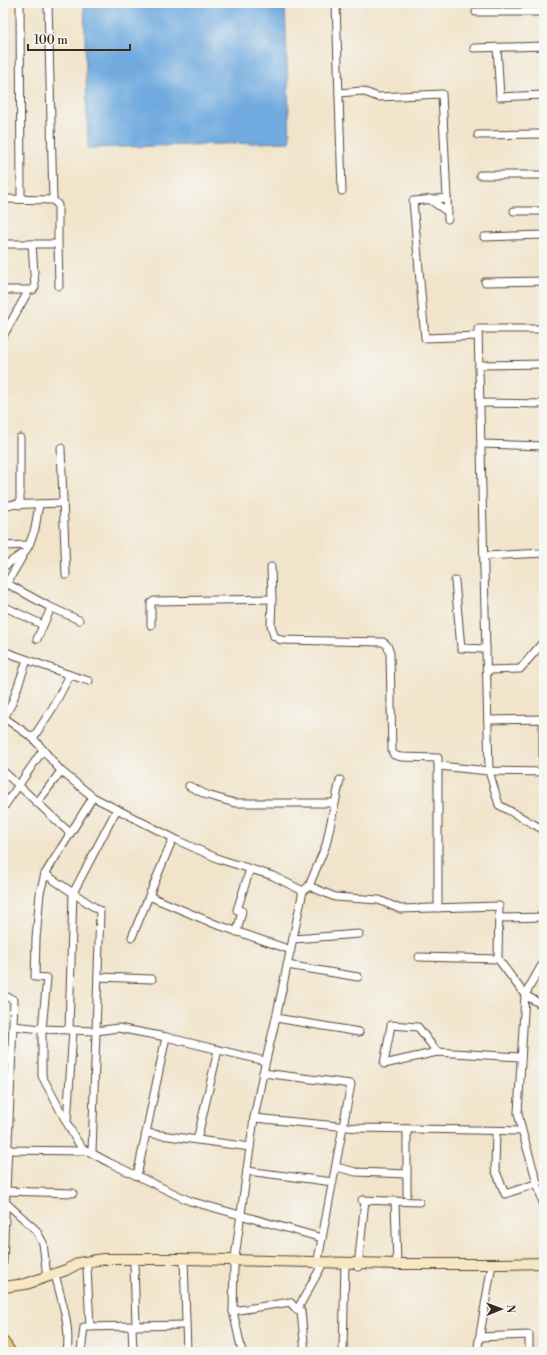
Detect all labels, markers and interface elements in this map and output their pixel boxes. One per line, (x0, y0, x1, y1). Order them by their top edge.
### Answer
scale bar (28, 26, 130, 52)
text: 100 m (34, 33, 68, 48)
north arrow (481, 1289, 521, 1329)
text: N (503, 1304, 517, 1314)

